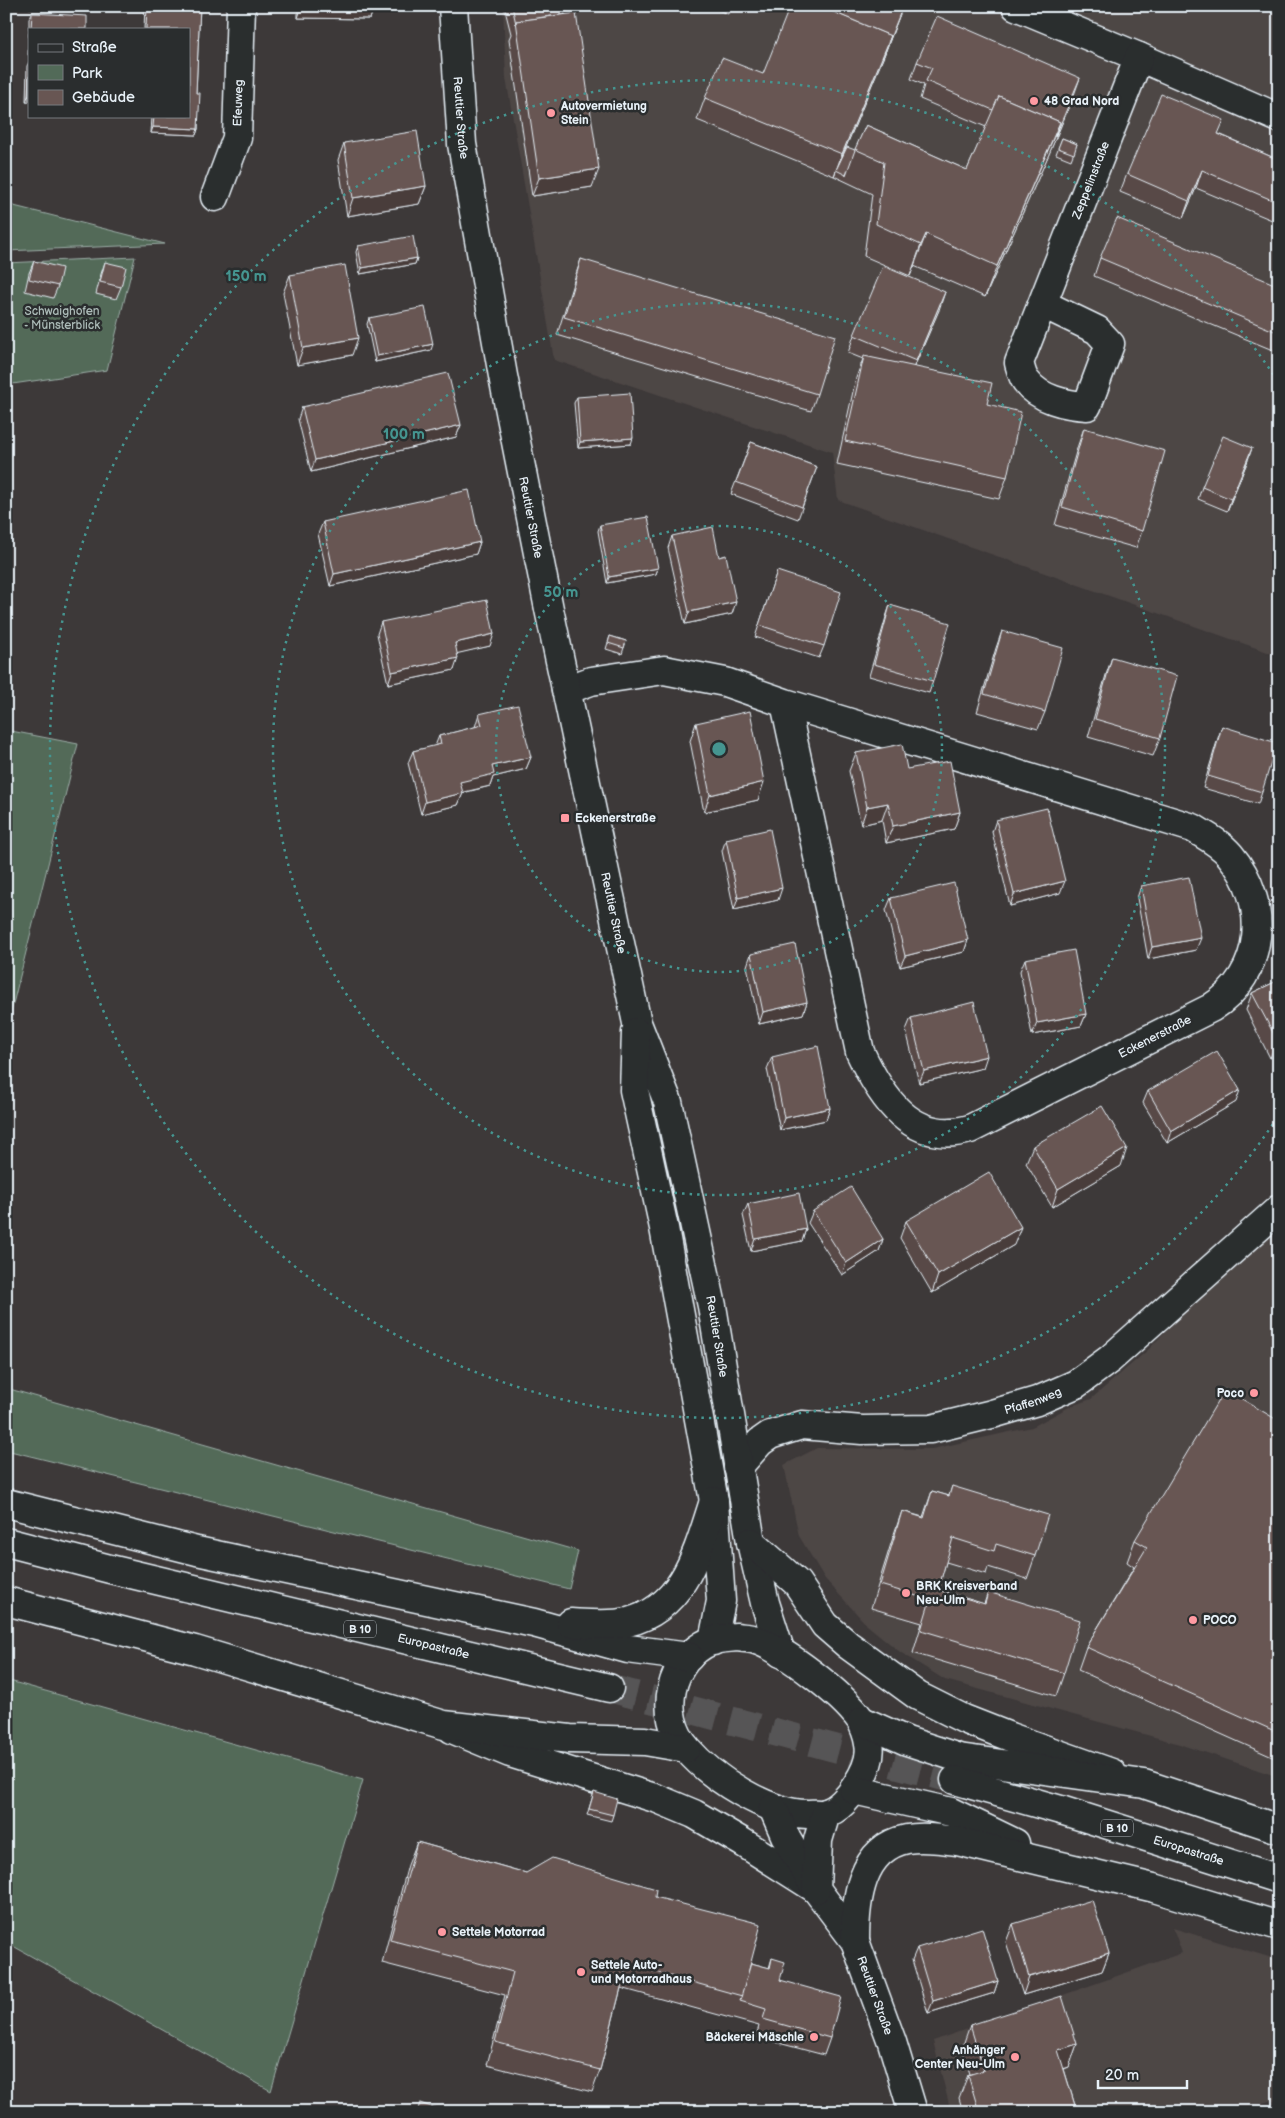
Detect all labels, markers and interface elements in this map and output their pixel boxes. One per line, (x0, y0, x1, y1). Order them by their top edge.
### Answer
legend (28, 28, 190, 118)
text: Straße (72, 38, 117, 57)
text: Park (72, 64, 103, 83)
street label: Reuttier Straße (450, 76, 472, 160)
street label: Efeuweg (230, 79, 246, 127)
text: Gebäude (72, 88, 135, 107)
place label: 48 Grad Nord (1044, 94, 1119, 109)
marker: 48 Grad Nord (1028, 95, 1040, 107)
place label: Autovermietung Stein (560, 99, 647, 128)
marker: Autovermietung Stein (545, 107, 557, 119)
street label: Zeppelinstraße (1068, 139, 1113, 222)
text: 150 m (225, 267, 267, 286)
park label: Schwaighofen - Münsterblick (24, 304, 100, 333)
text: 100 m (383, 425, 425, 444)
street label: Reuttier Straße (516, 475, 546, 559)
text: 50 m (544, 583, 579, 602)
centre of rings (710, 740, 728, 758)
place label: Eckenerstraße (575, 811, 656, 826)
marker: Eckenerstraße (559, 812, 571, 824)
street label: Reuttier Straße (598, 871, 630, 955)
street label: Eckenerstraße (1116, 1012, 1194, 1062)
street label: Reuttier Straße (702, 1294, 731, 1378)
street label: Pfaffenweg (1003, 1384, 1064, 1418)
place label: Poco (1217, 1386, 1244, 1401)
marker: Poco (1248, 1387, 1260, 1399)
place label: BRK Kreisverband Neu-Ulm (916, 1579, 1017, 1608)
marker: BRK Kreisverband Neu-Ulm (900, 1587, 912, 1599)
place label: POCO (1203, 1613, 1237, 1628)
marker: POCO (1187, 1614, 1199, 1626)
road number: B 10 (344, 1620, 376, 1638)
street label: Europastraße (396, 1630, 471, 1662)
road number: B 10 (1101, 1820, 1133, 1836)
street label: Europastraße (1151, 1832, 1226, 1869)
place label: Settele Motorrad (452, 1925, 545, 1940)
marker: Settele Motorrad (436, 1926, 448, 1938)
street label: Reuttier Straße (854, 1954, 896, 2037)
place label: Settele Auto- und Motorradhaus (591, 1958, 692, 1987)
marker: Settele Auto- und Motorradhaus (575, 1966, 587, 1978)
place label: Bäckerei Mäschle (705, 2030, 804, 2045)
marker: Bäckerei Mäschle (808, 2031, 820, 2043)
place label: Anhänger Center Neu-Ulm (915, 2043, 1005, 2072)
marker: Anhänger Center Neu-Ulm (1009, 2051, 1021, 2063)
scale bar (1098, 2058, 1186, 2090)
text: 20 m (1105, 2066, 1139, 2085)

